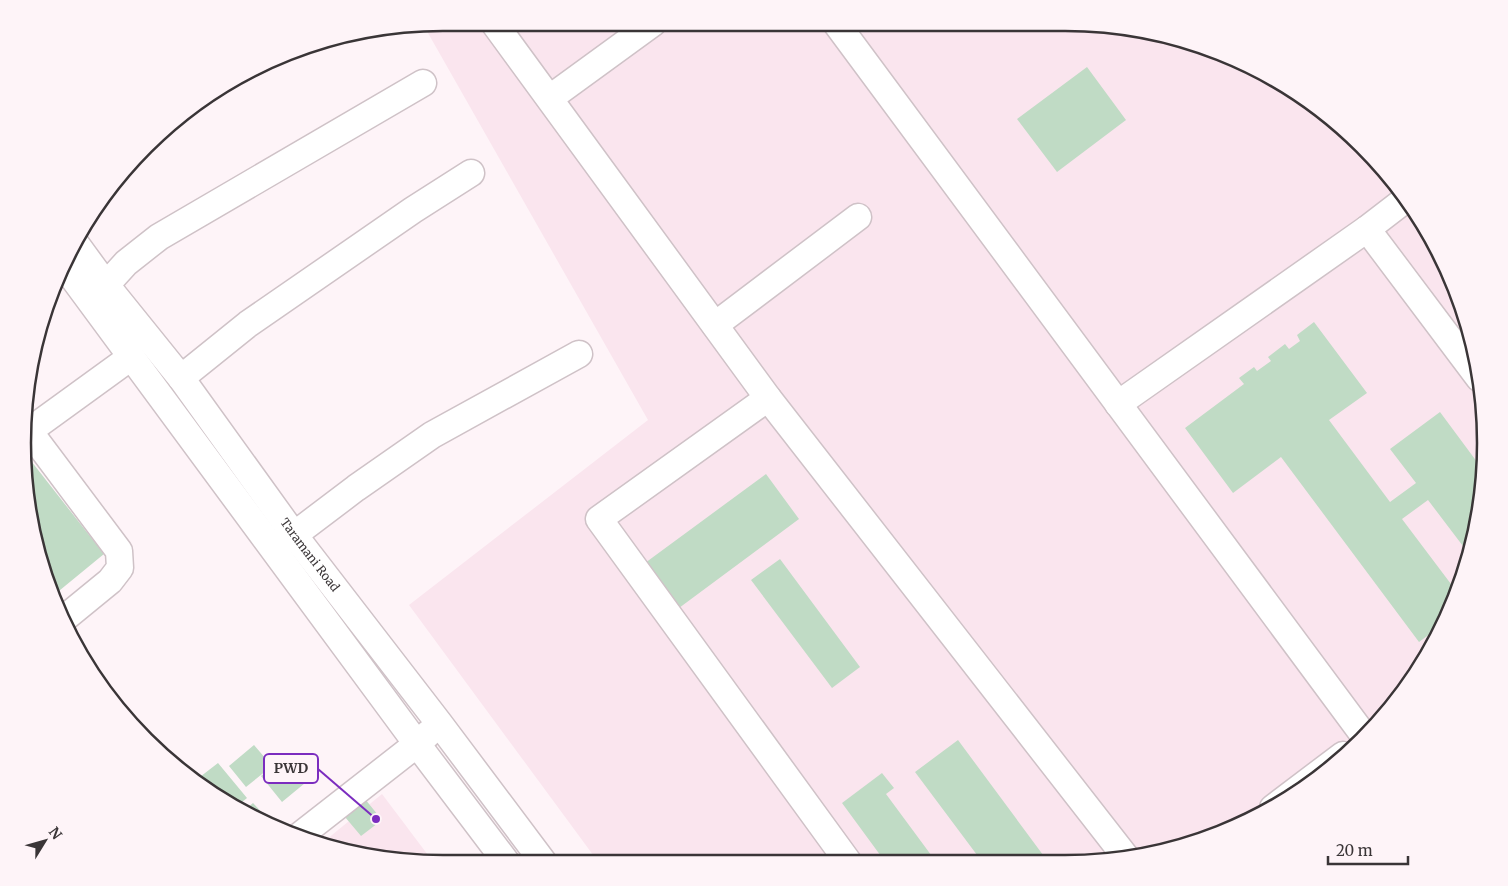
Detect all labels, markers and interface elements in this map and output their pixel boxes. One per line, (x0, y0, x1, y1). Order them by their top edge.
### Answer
street label: Taramani Road (277, 515, 343, 594)
callout: PWD (264, 754, 318, 783)
text: PWD (274, 759, 309, 777)
north arrow (20, 816, 70, 866)
text: N (45, 823, 66, 843)
scale bar (1328, 834, 1408, 866)
text: 20 m (1336, 841, 1373, 860)

